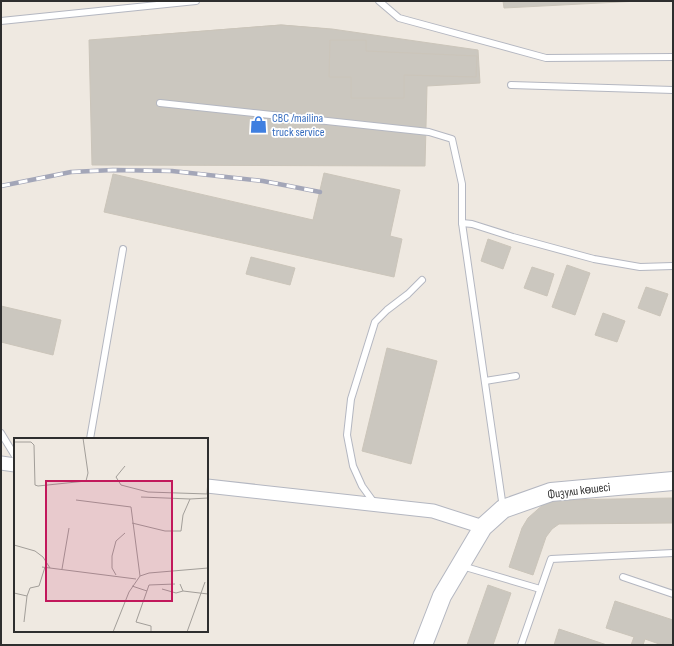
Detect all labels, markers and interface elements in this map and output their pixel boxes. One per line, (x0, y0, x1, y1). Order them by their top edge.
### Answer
place label: CBC /mailina truck service (272, 111, 325, 140)
shop icon: CBC /mailina truck service (249, 115, 269, 135)
inset map (14, 438, 208, 632)
street label: Физули көшесі (547, 480, 611, 502)

